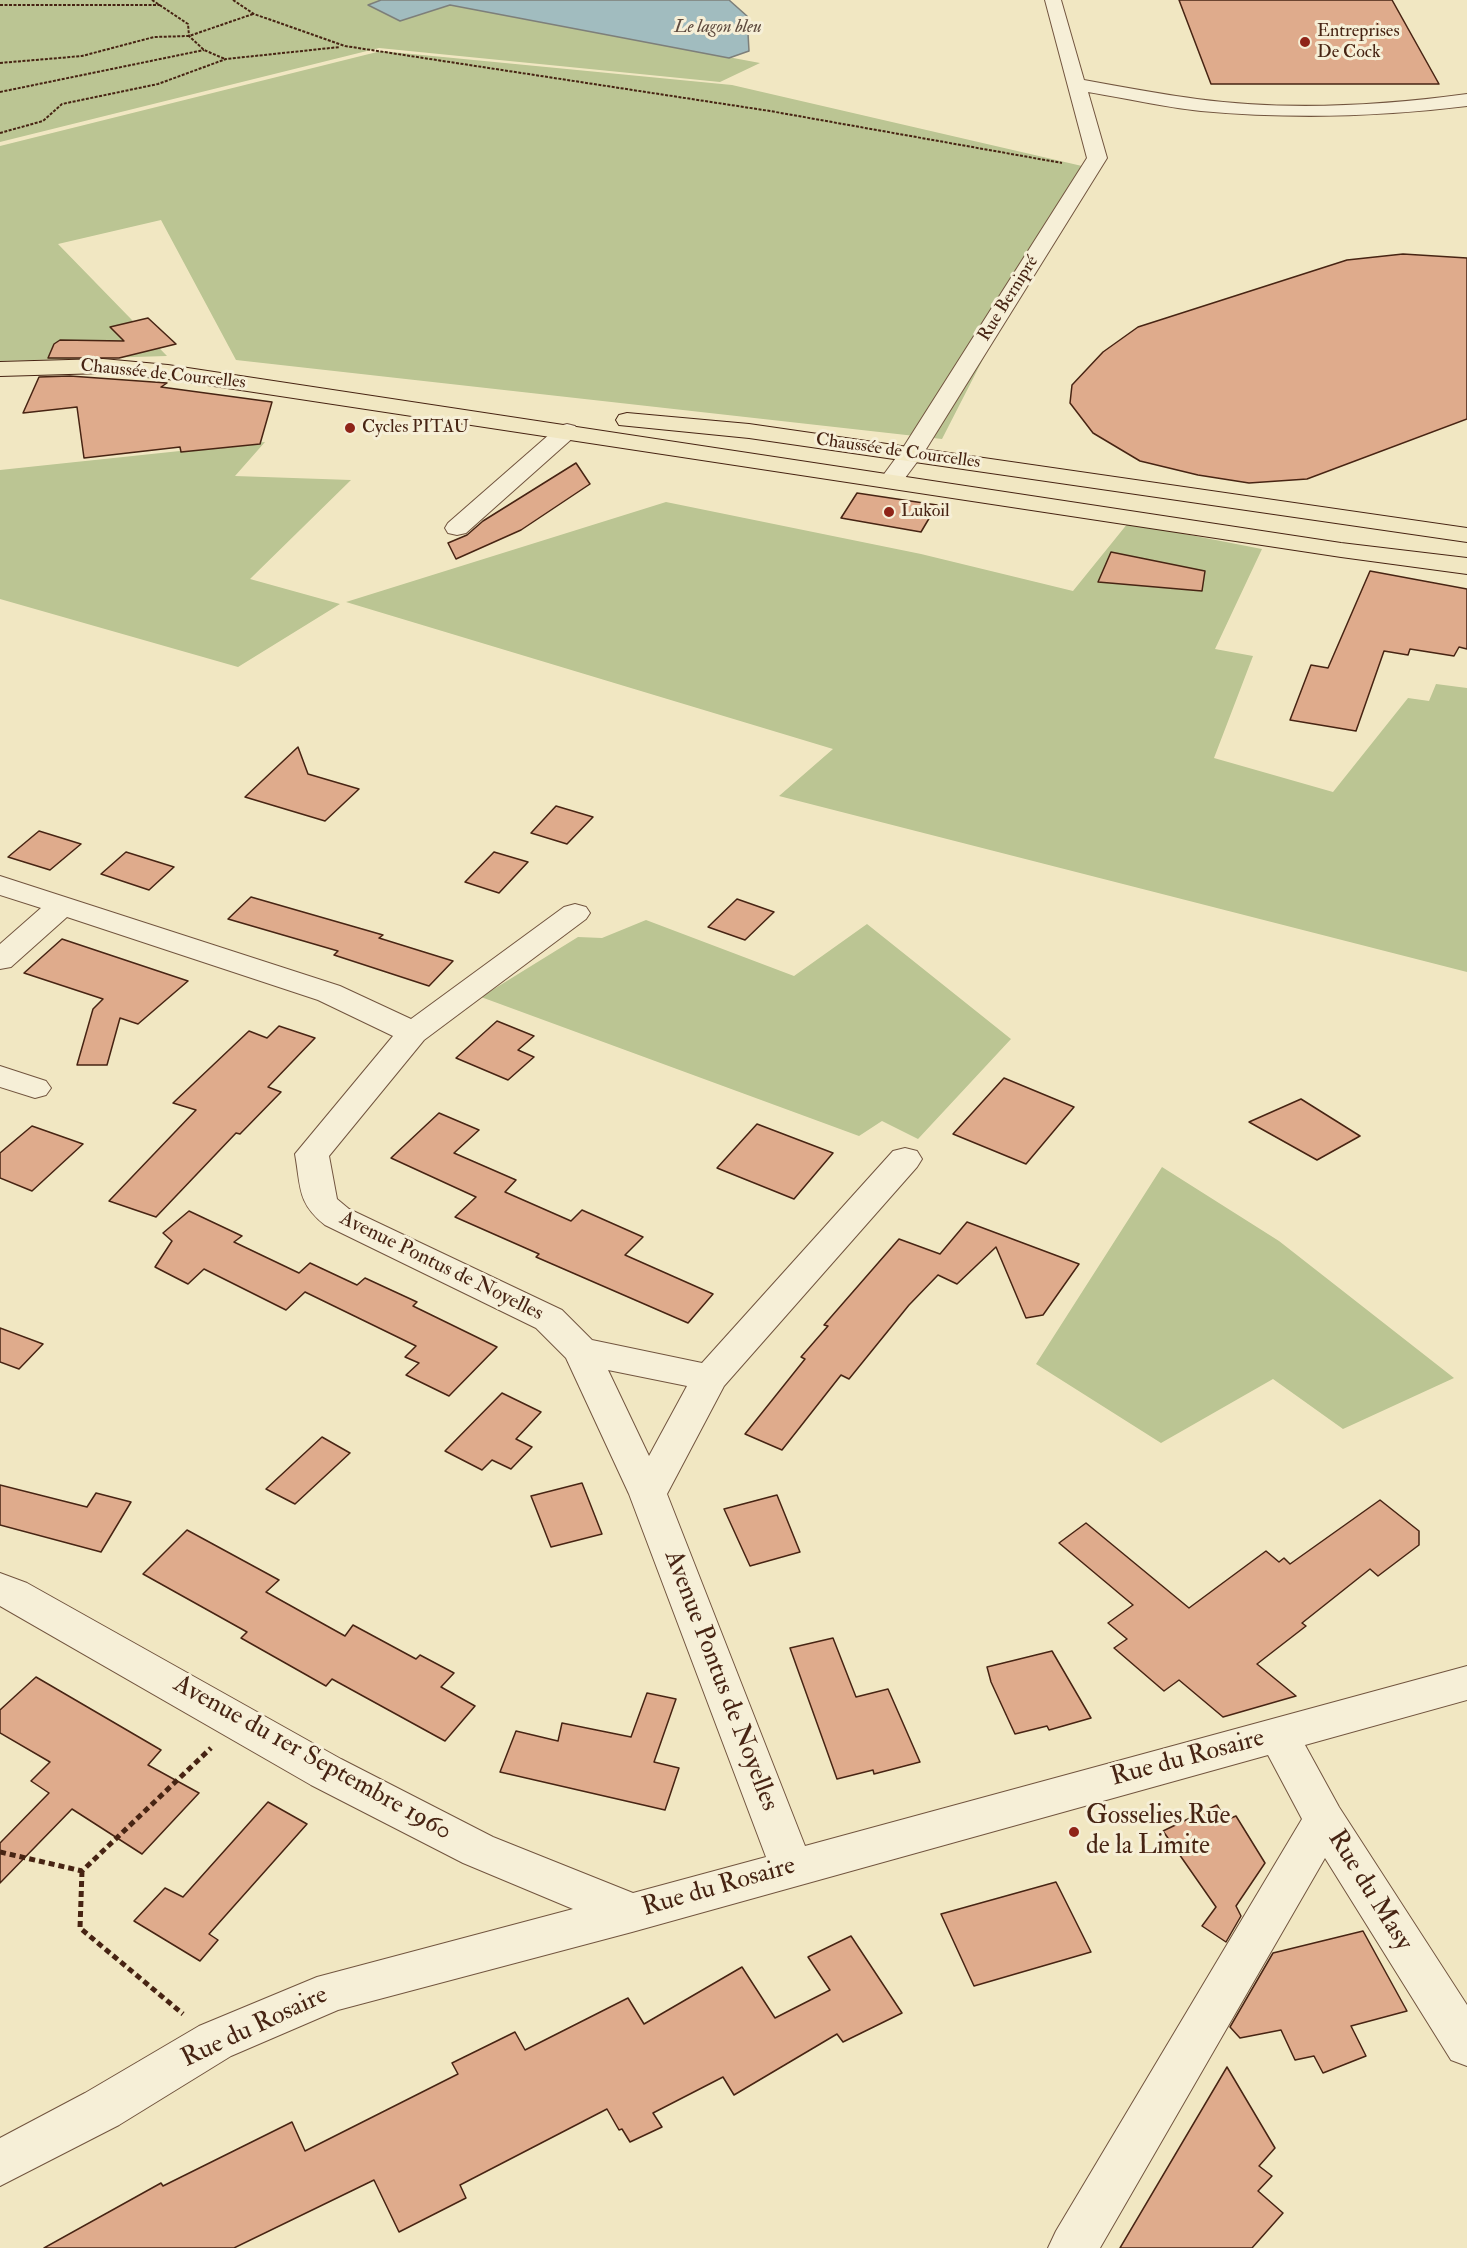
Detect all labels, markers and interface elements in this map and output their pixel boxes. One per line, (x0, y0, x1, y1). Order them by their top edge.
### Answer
water label: Le lagon bleu (674, 17, 762, 39)
place label: Entreprises De Cock (1317, 21, 1400, 63)
marker: Entreprises De Cock (1298, 35, 1312, 49)
street label: Rue Bernipré (974, 252, 1044, 346)
street label: Chaussée de Courcelles (79, 356, 247, 394)
place label: Cycles PITAU (362, 417, 469, 439)
marker: Cycles PITAU (343, 421, 357, 435)
street label: Chaussée de Courcelles (814, 430, 982, 474)
place label: Lukoil (901, 501, 950, 523)
marker: Lukoil (882, 505, 896, 519)
street label: Avenue Pontus de Noyelles (335, 1207, 547, 1327)
street label: Avenue Pontus de Noyelles (656, 1546, 784, 1816)
street label: Avenue du 1er Septembre 1960 (168, 1669, 456, 1849)
street label: Rue du Rosaire (1108, 1724, 1268, 1794)
place label: Gosselies Rue de la Limite (1086, 1801, 1230, 1862)
marker: Gosselies Rue de la Limite (1067, 1825, 1081, 1839)
street label: Rue du Masy (1320, 1825, 1418, 1957)
street label: Rue du Rosaire (639, 1851, 799, 1925)
street label: Rue du Rosaire (177, 1981, 333, 2075)

